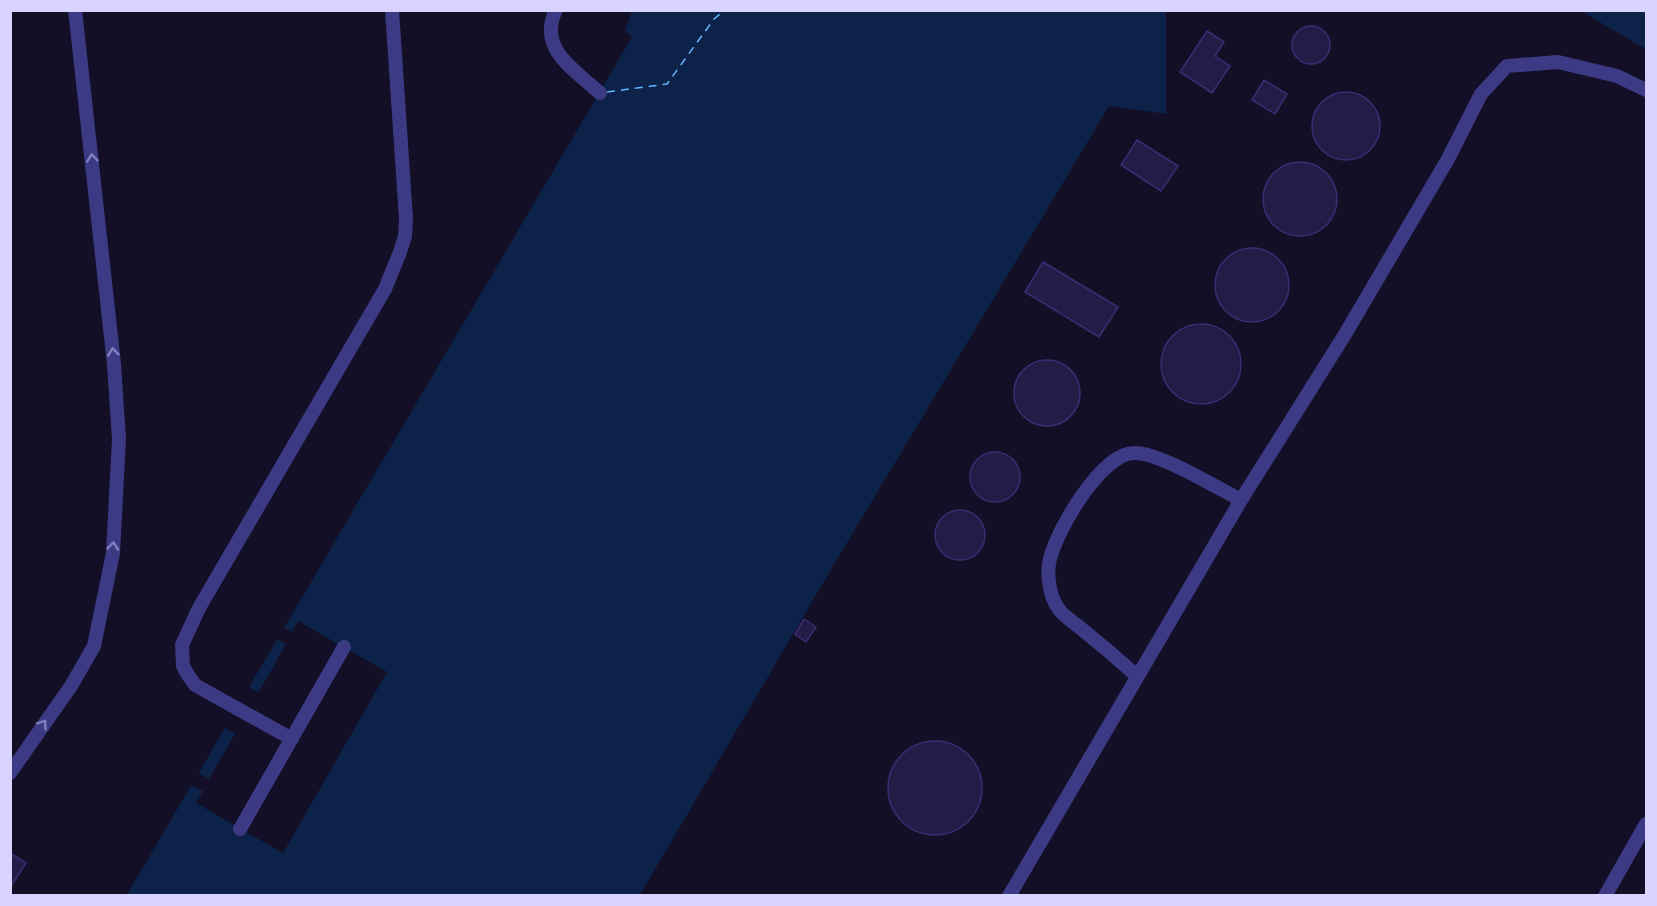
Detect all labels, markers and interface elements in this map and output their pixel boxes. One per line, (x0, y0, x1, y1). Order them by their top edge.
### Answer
one-way arrow (86, 153, 98, 162)
one-way arrow (107, 347, 120, 356)
one-way arrow (106, 542, 119, 551)
one-way arrow (36, 720, 47, 731)

